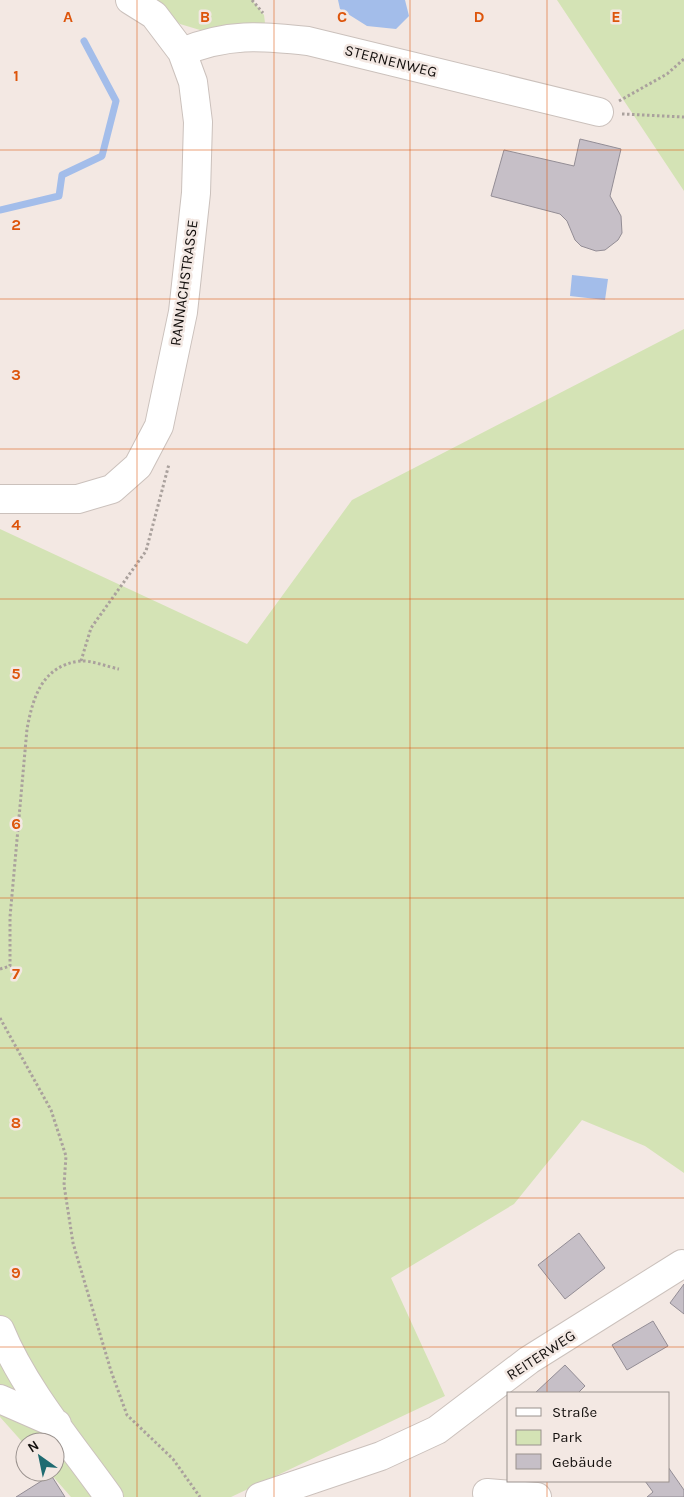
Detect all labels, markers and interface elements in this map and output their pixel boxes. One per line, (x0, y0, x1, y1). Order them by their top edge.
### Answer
text: A (63, 7, 73, 26)
text: B (200, 7, 210, 26)
text: C (337, 7, 347, 26)
text: D (474, 7, 485, 26)
text: E (611, 7, 621, 26)
street label: STERNENWEG (343, 41, 439, 81)
text: 1 (13, 66, 19, 85)
text: 2 (11, 215, 21, 234)
street label: RANNACHSTRASSE (166, 219, 202, 347)
text: 3 (11, 365, 21, 384)
text: 4 (11, 515, 21, 534)
text: 5 (11, 664, 21, 683)
text: 6 (11, 814, 21, 833)
text: 7 (12, 964, 20, 983)
text: 8 (11, 1113, 21, 1132)
text: 9 (11, 1263, 21, 1282)
street label: REITERWEG (503, 1326, 579, 1384)
legend (507, 1392, 669, 1482)
text: Straße (552, 1403, 597, 1421)
text: Park (552, 1428, 582, 1446)
north arrow (15, 1432, 65, 1482)
text: N (24, 1437, 42, 1456)
text: Gebäude (552, 1453, 612, 1471)

